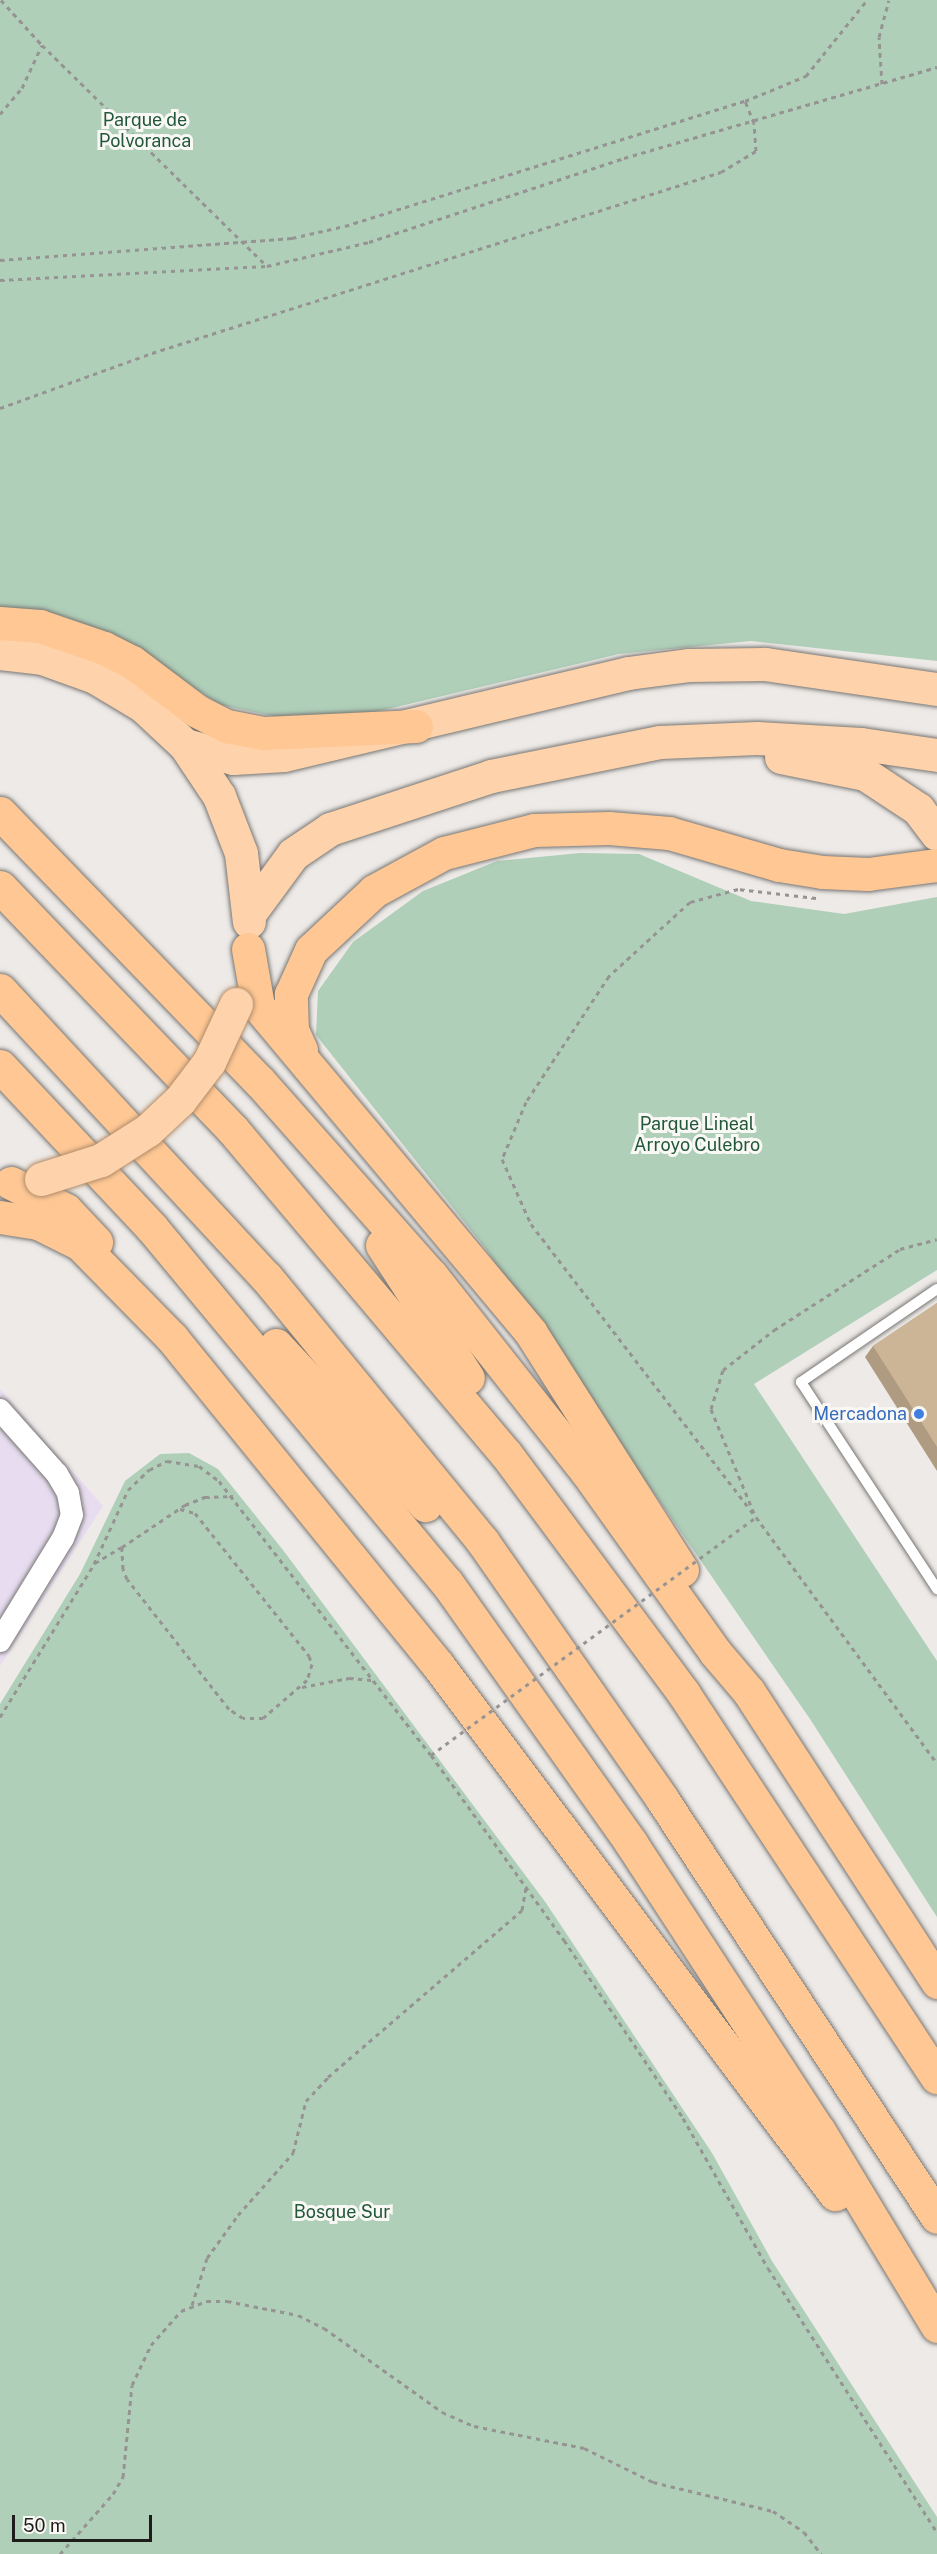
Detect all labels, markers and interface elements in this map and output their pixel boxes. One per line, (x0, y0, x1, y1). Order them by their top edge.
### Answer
park label: Parque de Polvoranca (99, 110, 191, 152)
park label: Parque Lineal Arroyo Culebro (634, 1114, 760, 1156)
place label: Mercadona (813, 1403, 907, 1425)
marker: Mercadona (912, 1407, 926, 1421)
park label: Bosque Sur (294, 2201, 390, 2223)
scale bar (15, 2503, 154, 2541)
text: 50 m (23, 2515, 66, 2536)

